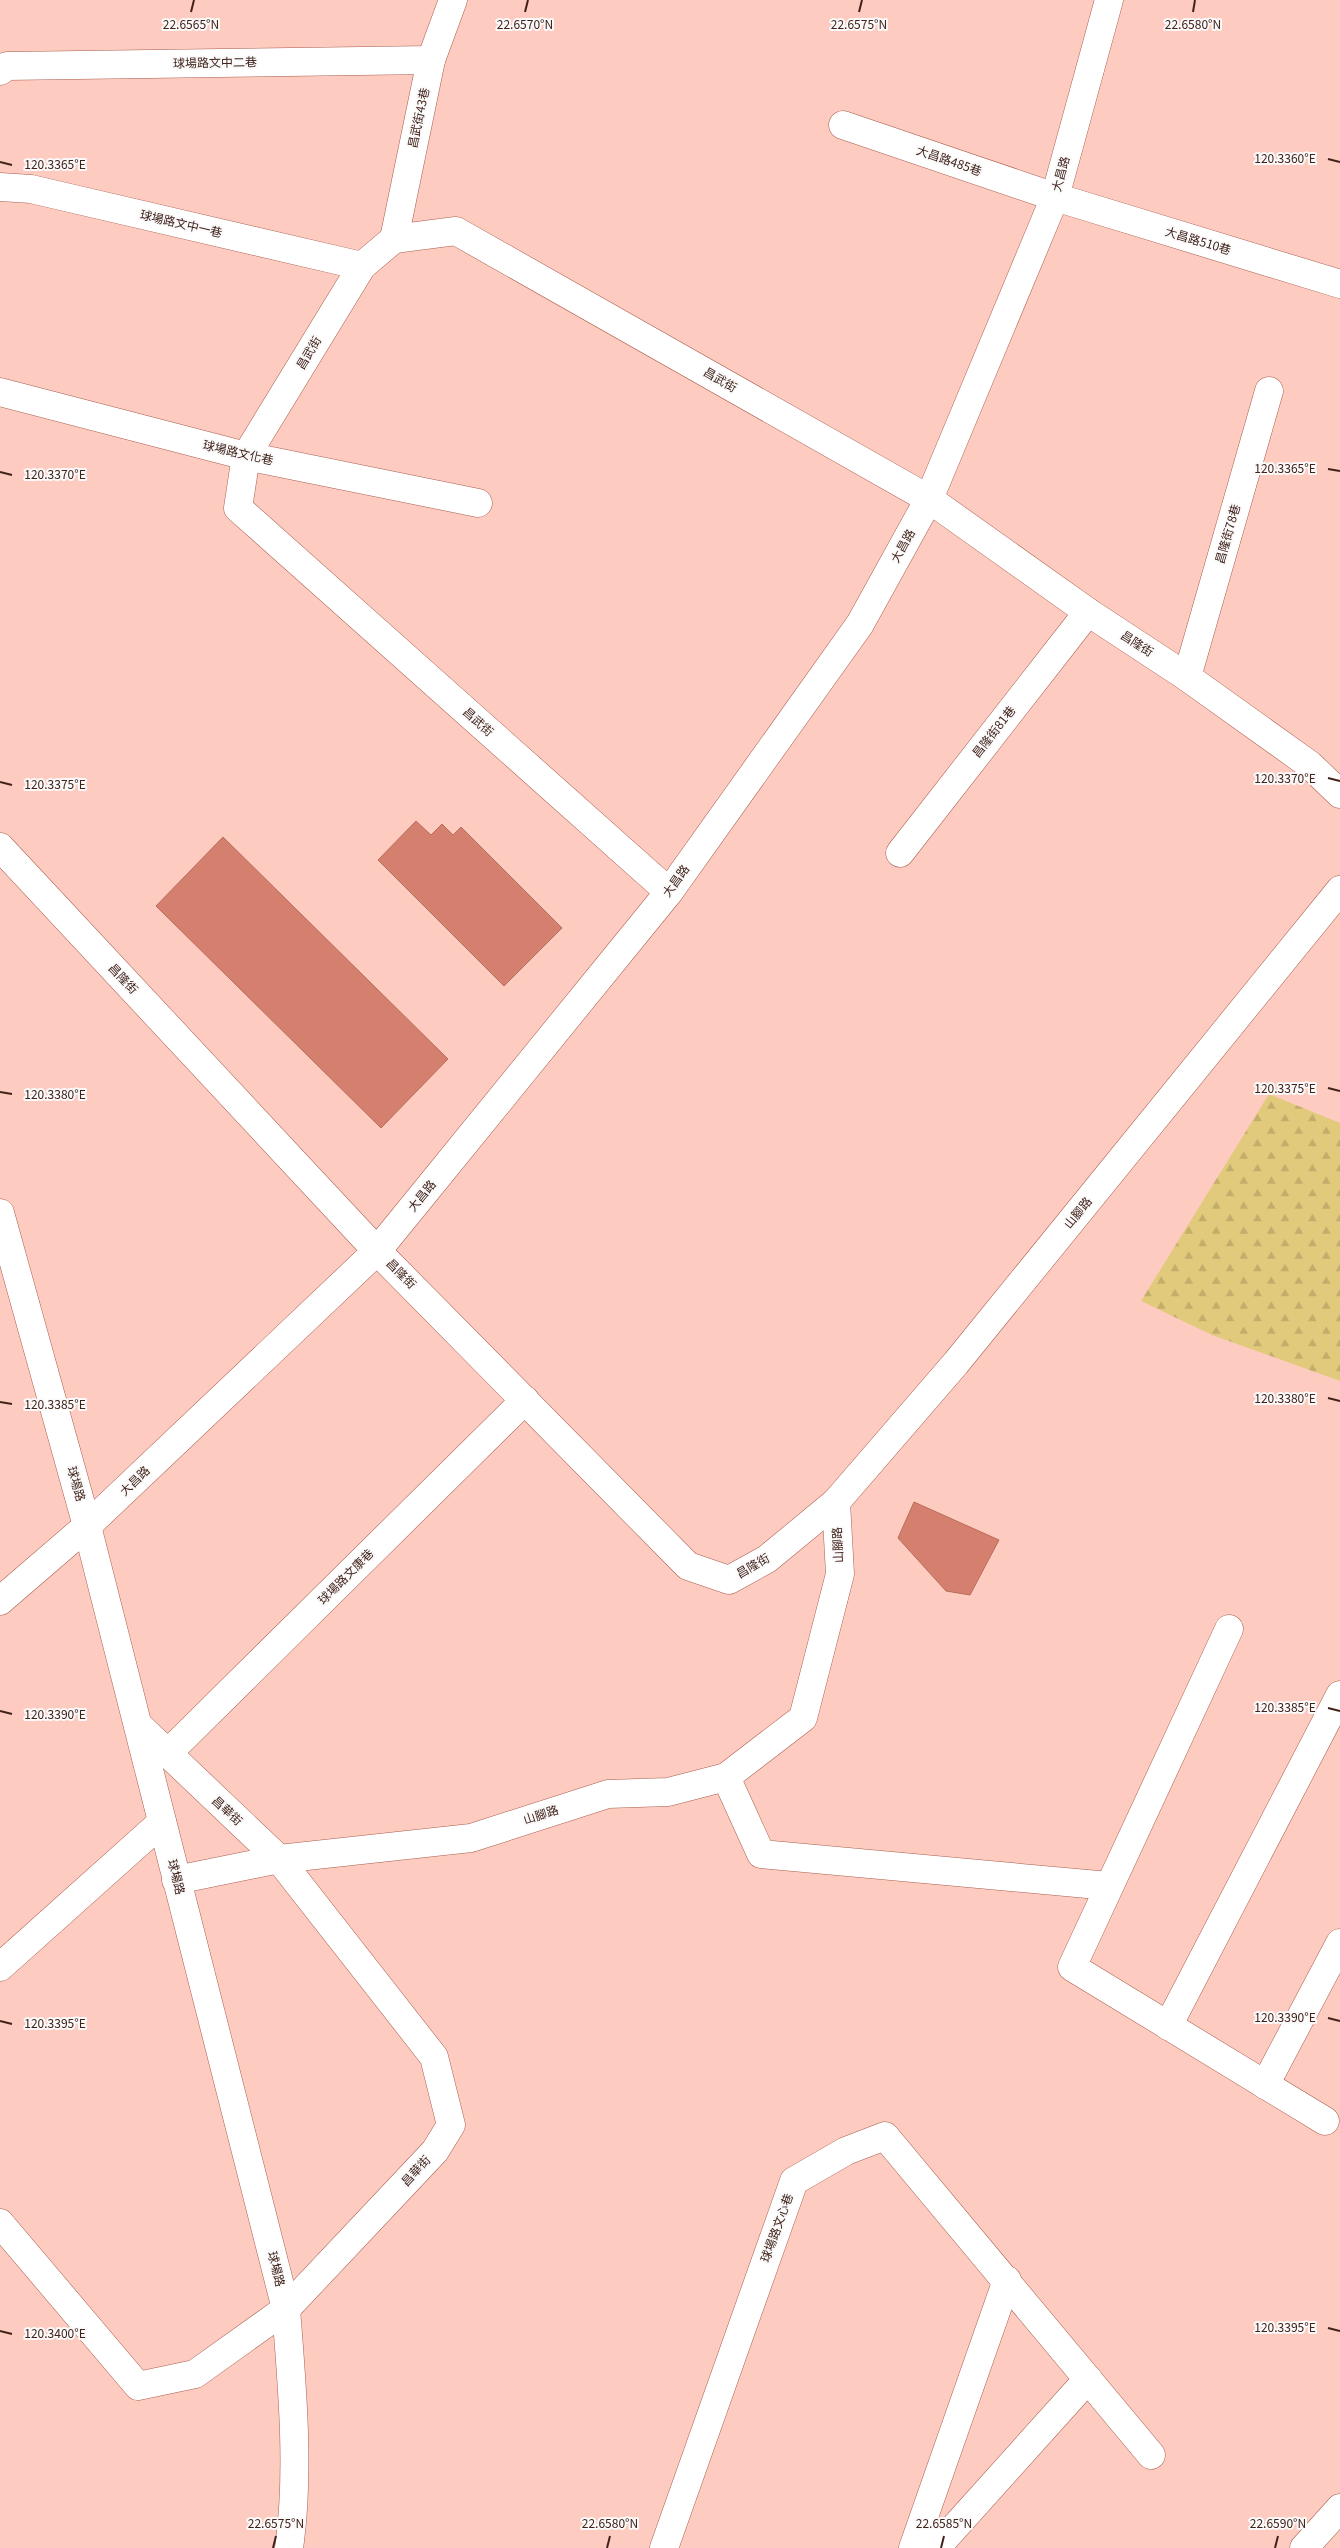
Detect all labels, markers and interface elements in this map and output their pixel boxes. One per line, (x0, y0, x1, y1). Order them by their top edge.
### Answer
text: 22.6565°N (163, 15, 219, 32)
text: 22.6570°N (497, 15, 553, 32)
text: 22.6575°N (831, 15, 887, 32)
text: 22.6580°N (1165, 15, 1221, 32)
street label: 球場路文中二巷 (173, 52, 257, 71)
street label: 昌武街43巷 (403, 86, 432, 149)
street label: 大昌路485巷 (915, 140, 984, 179)
text: 120.3360°E (1254, 149, 1316, 166)
street label: 大昌路 (1047, 154, 1072, 193)
text: 120.3365°E (24, 155, 86, 172)
street label: 球場路文中一巷 (138, 205, 224, 240)
street label: 大昌路510巷 (1163, 221, 1233, 258)
street label: 昌武街 (291, 332, 324, 372)
street label: 昌武街 (701, 362, 741, 395)
street label: 球場路文化巷 (201, 435, 275, 468)
text: 120.3365°E (1254, 459, 1316, 476)
text: 120.3370°E (24, 465, 86, 482)
street label: 昌隆街78巷 (1210, 502, 1243, 565)
street label: 大昌路 (886, 525, 918, 565)
street label: 昌隆街 (1118, 626, 1158, 660)
street label: 昌隆街81巷 (967, 702, 1018, 760)
street label: 昌武街 (460, 703, 498, 739)
text: 120.3370°E (1254, 769, 1316, 786)
text: 120.3375°E (24, 775, 86, 792)
street label: 大昌路 (657, 861, 692, 900)
street label: 昌隆街 (106, 959, 143, 997)
text: 120.3375°E (1254, 1079, 1316, 1096)
text: 120.3380°E (24, 1085, 86, 1102)
street label: 大昌路 (403, 1176, 439, 1214)
street label: 山腳路 (1059, 1193, 1095, 1231)
street label: 昌隆街 (383, 1254, 421, 1292)
text: 120.3380°E (1254, 1389, 1316, 1406)
text: 120.3385°E (24, 1395, 86, 1412)
street label: 大昌路 (115, 1461, 153, 1499)
street label: 球場路 (64, 1464, 91, 1503)
street label: 山腳路 (827, 1527, 846, 1564)
street label: 球場路文康巷 (313, 1544, 376, 1607)
street label: 昌隆街 (732, 1548, 772, 1581)
text: 120.3385°E (1254, 1698, 1316, 1715)
text: 120.3390°E (24, 1705, 86, 1722)
street label: 昌華街 (209, 1791, 247, 1828)
street label: 山腳路 (521, 1800, 560, 1827)
street label: 球場路 (165, 1857, 190, 1896)
text: 120.3390°E (1254, 2008, 1316, 2025)
text: 120.3395°E (24, 2014, 86, 2031)
street label: 昌華街 (396, 2151, 433, 2189)
street label: 球場路文心巷 (755, 2191, 796, 2264)
street label: 球場路 (265, 2249, 290, 2288)
text: 120.3395°E (1254, 2318, 1316, 2335)
text: 120.3400°E (24, 2324, 86, 2341)
text: 22.6575°N (248, 2514, 304, 2531)
text: 22.6580°N (582, 2514, 638, 2531)
text: 22.6585°N (916, 2514, 972, 2531)
text: 22.6590°N (1250, 2514, 1306, 2531)

